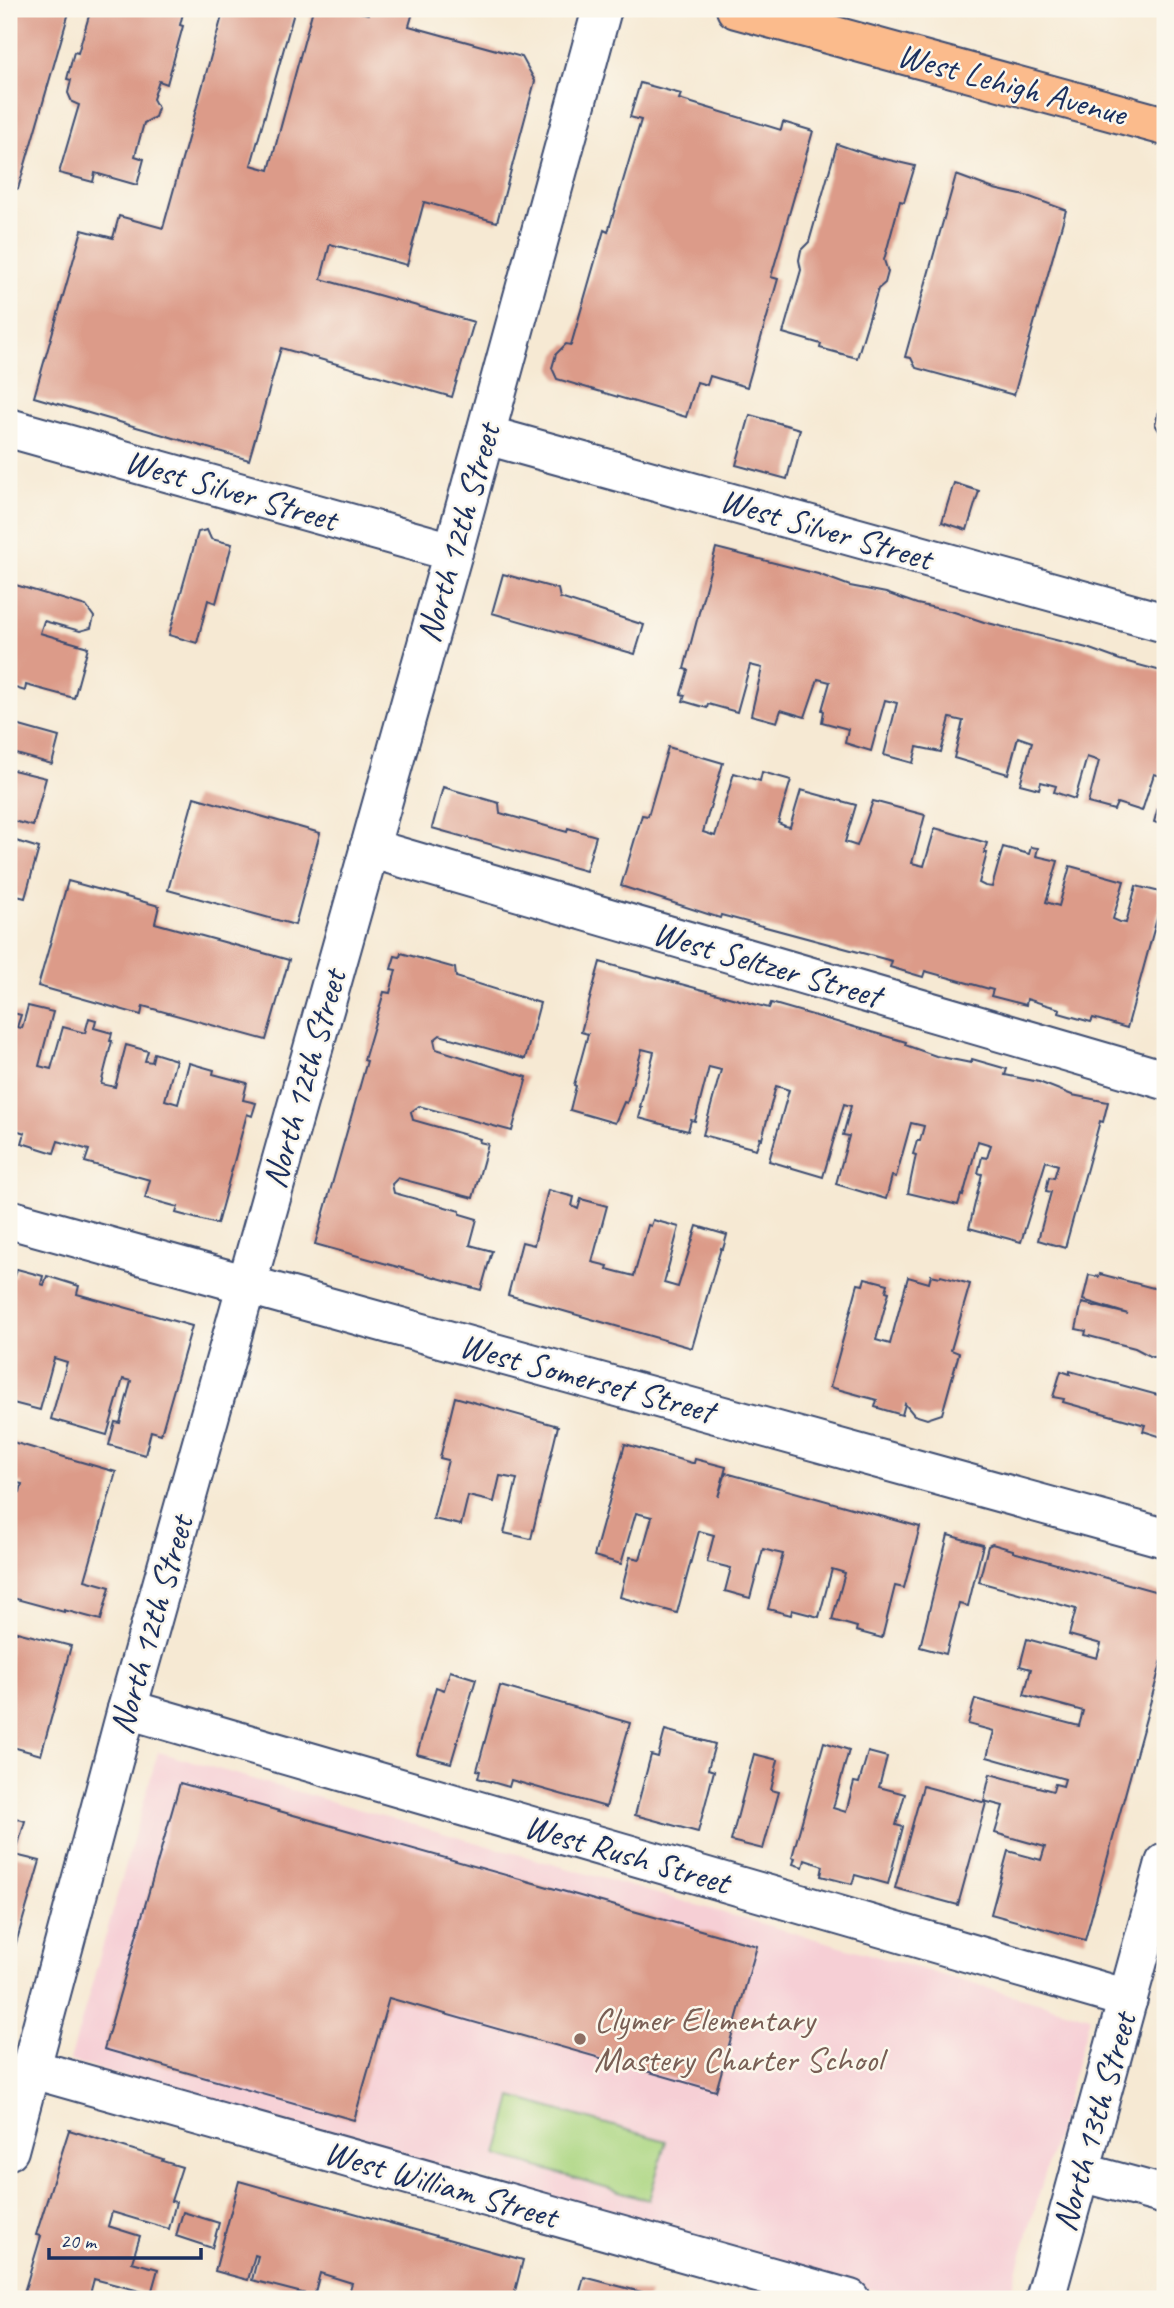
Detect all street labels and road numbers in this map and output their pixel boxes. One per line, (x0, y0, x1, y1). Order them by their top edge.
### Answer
street label: West Lehigh Avenue (893, 32, 1134, 137)
street label: North 12th Street (405, 415, 512, 647)
street label: West Silver Street (120, 438, 345, 543)
street label: West Silver Street (715, 477, 940, 582)
street label: West Seltzer Street (648, 910, 890, 1019)
street label: North 12th Street (251, 961, 358, 1193)
street label: West Somerset Street (455, 1322, 723, 1435)
street label: North 12th Street (98, 1507, 205, 1739)
street label: West Rush Street (519, 1803, 738, 1906)
street label: North 13th Street (1041, 2004, 1148, 2236)
street label: West William Street (320, 2129, 566, 2240)

